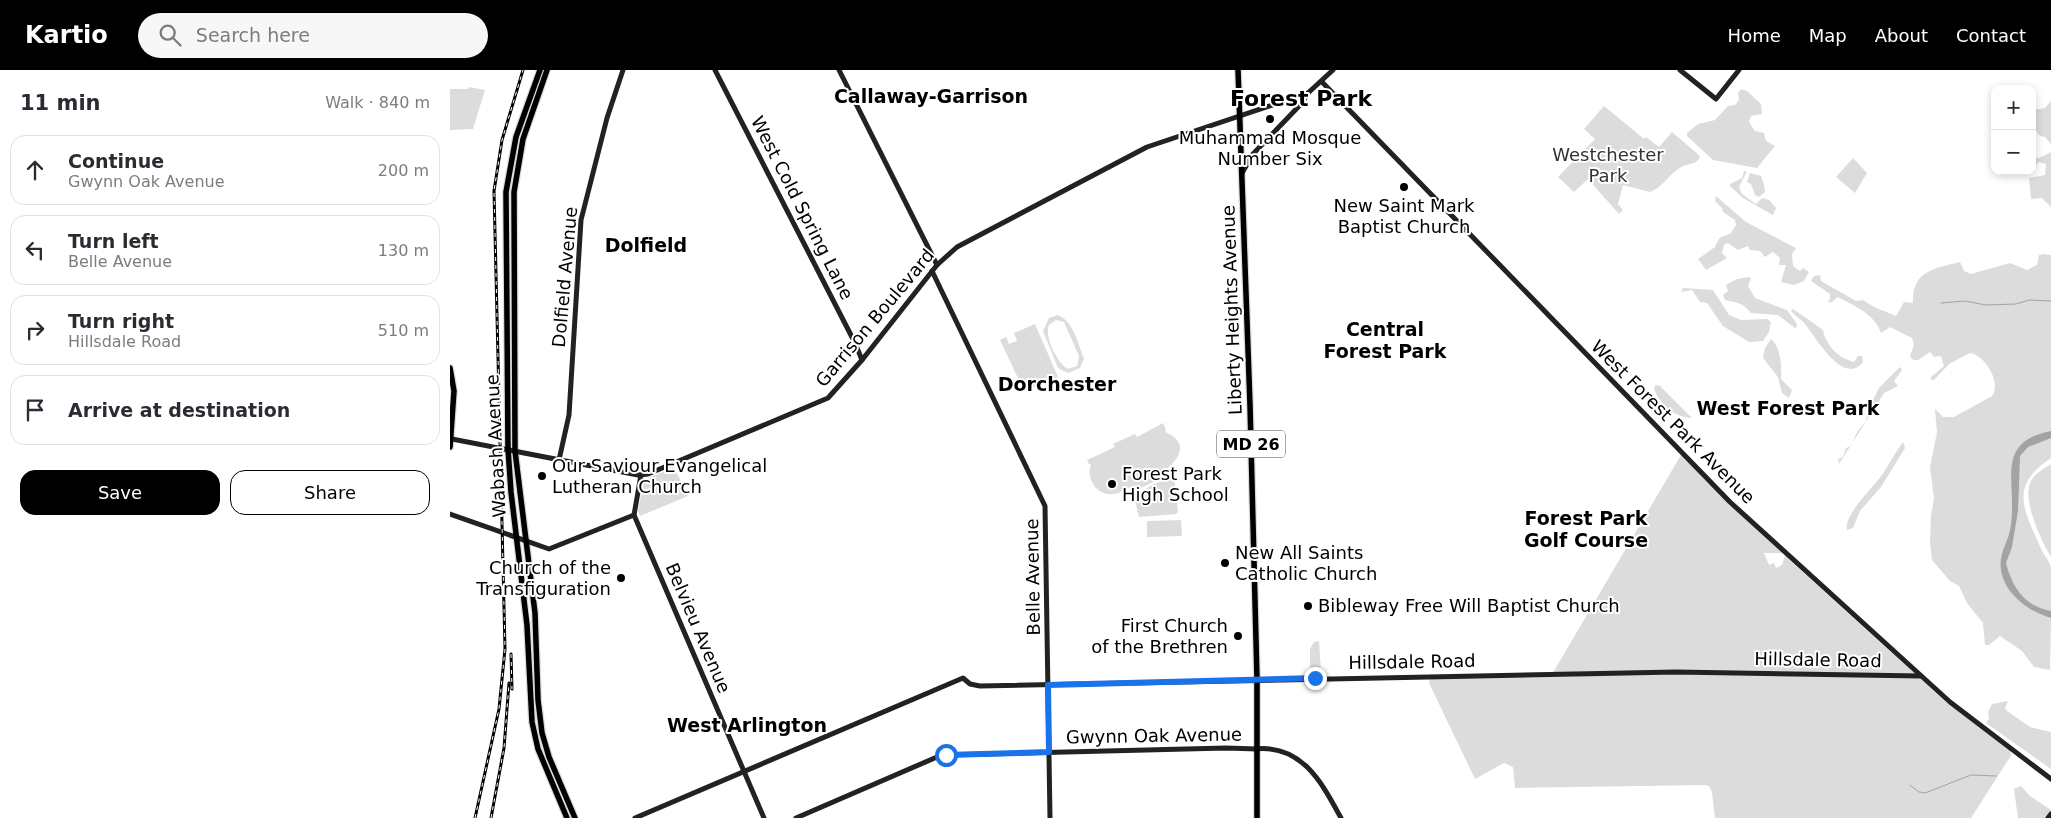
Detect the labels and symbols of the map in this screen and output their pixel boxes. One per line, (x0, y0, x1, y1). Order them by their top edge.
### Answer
district label: Callaway-Garrison (834, 85, 1028, 107)
district label: Forest Park (1230, 86, 1373, 111)
street label: West Cold Spring Lane (747, 113, 858, 303)
marker: Muhammad Mosque Number Six (1264, 113, 1276, 125)
place label: Muhammad Mosque Number Six (1179, 127, 1361, 169)
park label: Westchester Park (1552, 144, 1664, 186)
marker: New Saint Mark Baptist Church (1398, 181, 1410, 193)
place label: New Saint Mark Baptist Church (1333, 195, 1475, 237)
street label: Liberty Heights Avenue (1217, 205, 1246, 415)
street label: Dolfield Avenue (548, 206, 581, 348)
district label: Dolfield (605, 234, 687, 256)
street label: Garrison Boulevard (811, 245, 938, 391)
district label: Central Forest Park (1324, 318, 1447, 362)
street label: West Forest Park Avenue (1587, 336, 1759, 508)
district label: Dorchester (998, 373, 1117, 395)
street label: Wabash Avenue (481, 374, 510, 518)
district label: West Forest Park (1697, 397, 1880, 419)
road number: MD 26 (1217, 430, 1285, 458)
place label: Our Saviour Evangelical Lutheran Church (552, 455, 767, 497)
place label: Forest Park High School (1122, 463, 1229, 505)
marker: Our Saviour Evangelical Lutheran Church (536, 470, 548, 482)
marker: Forest Park High School (1106, 478, 1118, 490)
district label: Forest Park Golf Course (1524, 507, 1648, 551)
street label: Belle Avenue (1021, 518, 1044, 636)
place label: New All Saints Catholic Church (1235, 542, 1377, 584)
place label: Church of the Transfiguration (475, 557, 611, 599)
marker: New All Saints Catholic Church (1219, 557, 1231, 569)
street label: Belvieu Avenue (662, 560, 735, 696)
marker: Church of the Transfiguration (615, 572, 627, 584)
place label: Bibleway Free Will Baptist Church (1318, 595, 1620, 616)
marker: Bibleway Free Will Baptist Church (1302, 600, 1314, 612)
place label: First Church of the Brethren (1091, 615, 1228, 657)
marker: First Church of the Brethren (1232, 630, 1244, 642)
street label: Hillsdale Road (1754, 648, 1882, 671)
street label: Hillsdale Road (1348, 650, 1476, 673)
route end (1304, 667, 1327, 690)
district label: West Arlington (667, 714, 827, 736)
street label: Gwynn Oak Avenue (1066, 723, 1242, 748)
route start (935, 744, 958, 767)

